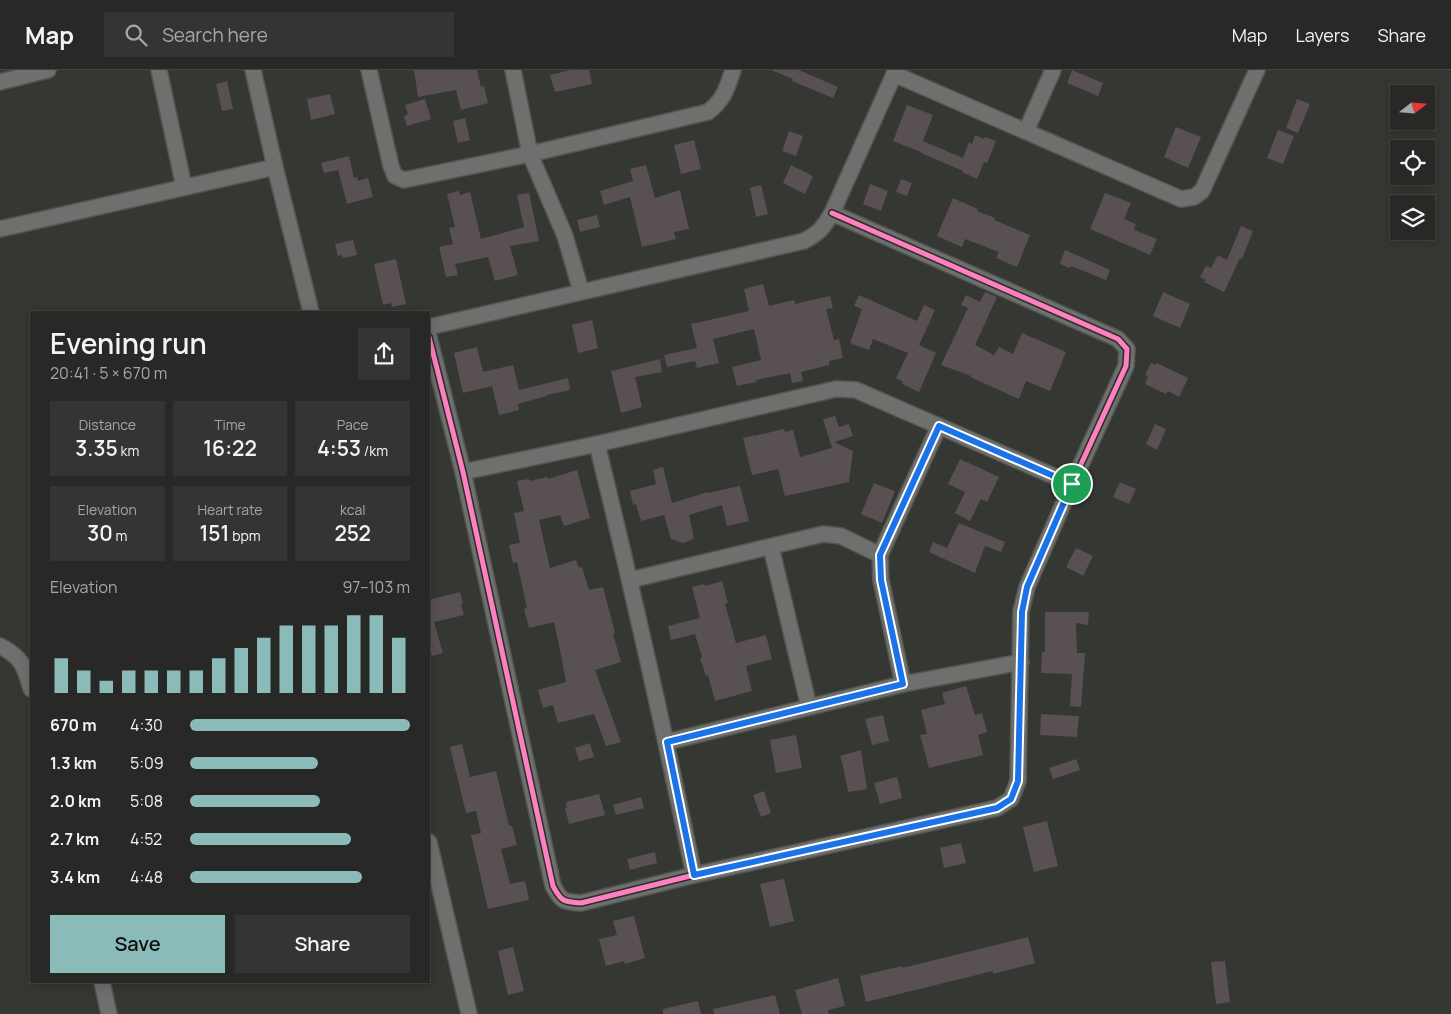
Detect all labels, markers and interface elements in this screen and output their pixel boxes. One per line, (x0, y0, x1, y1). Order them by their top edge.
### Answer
search box (104, 12, 454, 57)
text: Map (25, 18, 74, 51)
icon: search (122, 21, 150, 49)
text: Search here (162, 22, 268, 48)
text: Map (1232, 23, 1267, 47)
text: Layers (1295, 23, 1349, 47)
text: Share (1377, 23, 1426, 47)
north arrow (1390, 85, 1435, 130)
map controls (1390, 85, 1435, 240)
button: locate (1390, 140, 1435, 185)
button: layers (1390, 195, 1435, 240)
text: Evening run (50, 324, 207, 362)
button: share (358, 328, 410, 380)
text: 20:41 · 5 × 670 m (50, 362, 167, 384)
text: Distance (79, 415, 136, 434)
text: Time (214, 415, 246, 434)
text: Pace (337, 415, 368, 434)
text: 3.35 (75, 434, 118, 462)
text: 16:22 (203, 434, 257, 462)
text: 4:53 (317, 434, 361, 462)
text: km (118, 441, 139, 460)
text: /km (361, 441, 388, 460)
pin (1051, 463, 1093, 505)
icon: arrive (1058, 470, 1086, 498)
text: Elevation (78, 500, 137, 519)
text: Heart rate (198, 500, 262, 519)
text: kcal (340, 500, 365, 519)
text: 30 (87, 519, 113, 547)
text: 151 (199, 519, 229, 547)
text: 252 (334, 519, 371, 547)
text: m (113, 526, 127, 545)
text: bpm (229, 526, 261, 545)
text: Elevation (50, 576, 118, 598)
text: 97–103 m (343, 576, 410, 598)
text: 670 m (50, 714, 97, 736)
text: 4:30 (130, 714, 163, 736)
text: 1.3 km (50, 752, 97, 774)
text: 5:09 (130, 752, 164, 774)
text: 2.0 km (50, 790, 101, 812)
text: 5:08 (130, 790, 163, 812)
text: 2.7 km (50, 828, 99, 850)
text: 4:52 (130, 828, 162, 850)
text: 3.4 km (50, 866, 100, 888)
text: 4:48 (130, 866, 163, 888)
button: Save (50, 915, 225, 973)
button: Share (235, 915, 410, 973)

